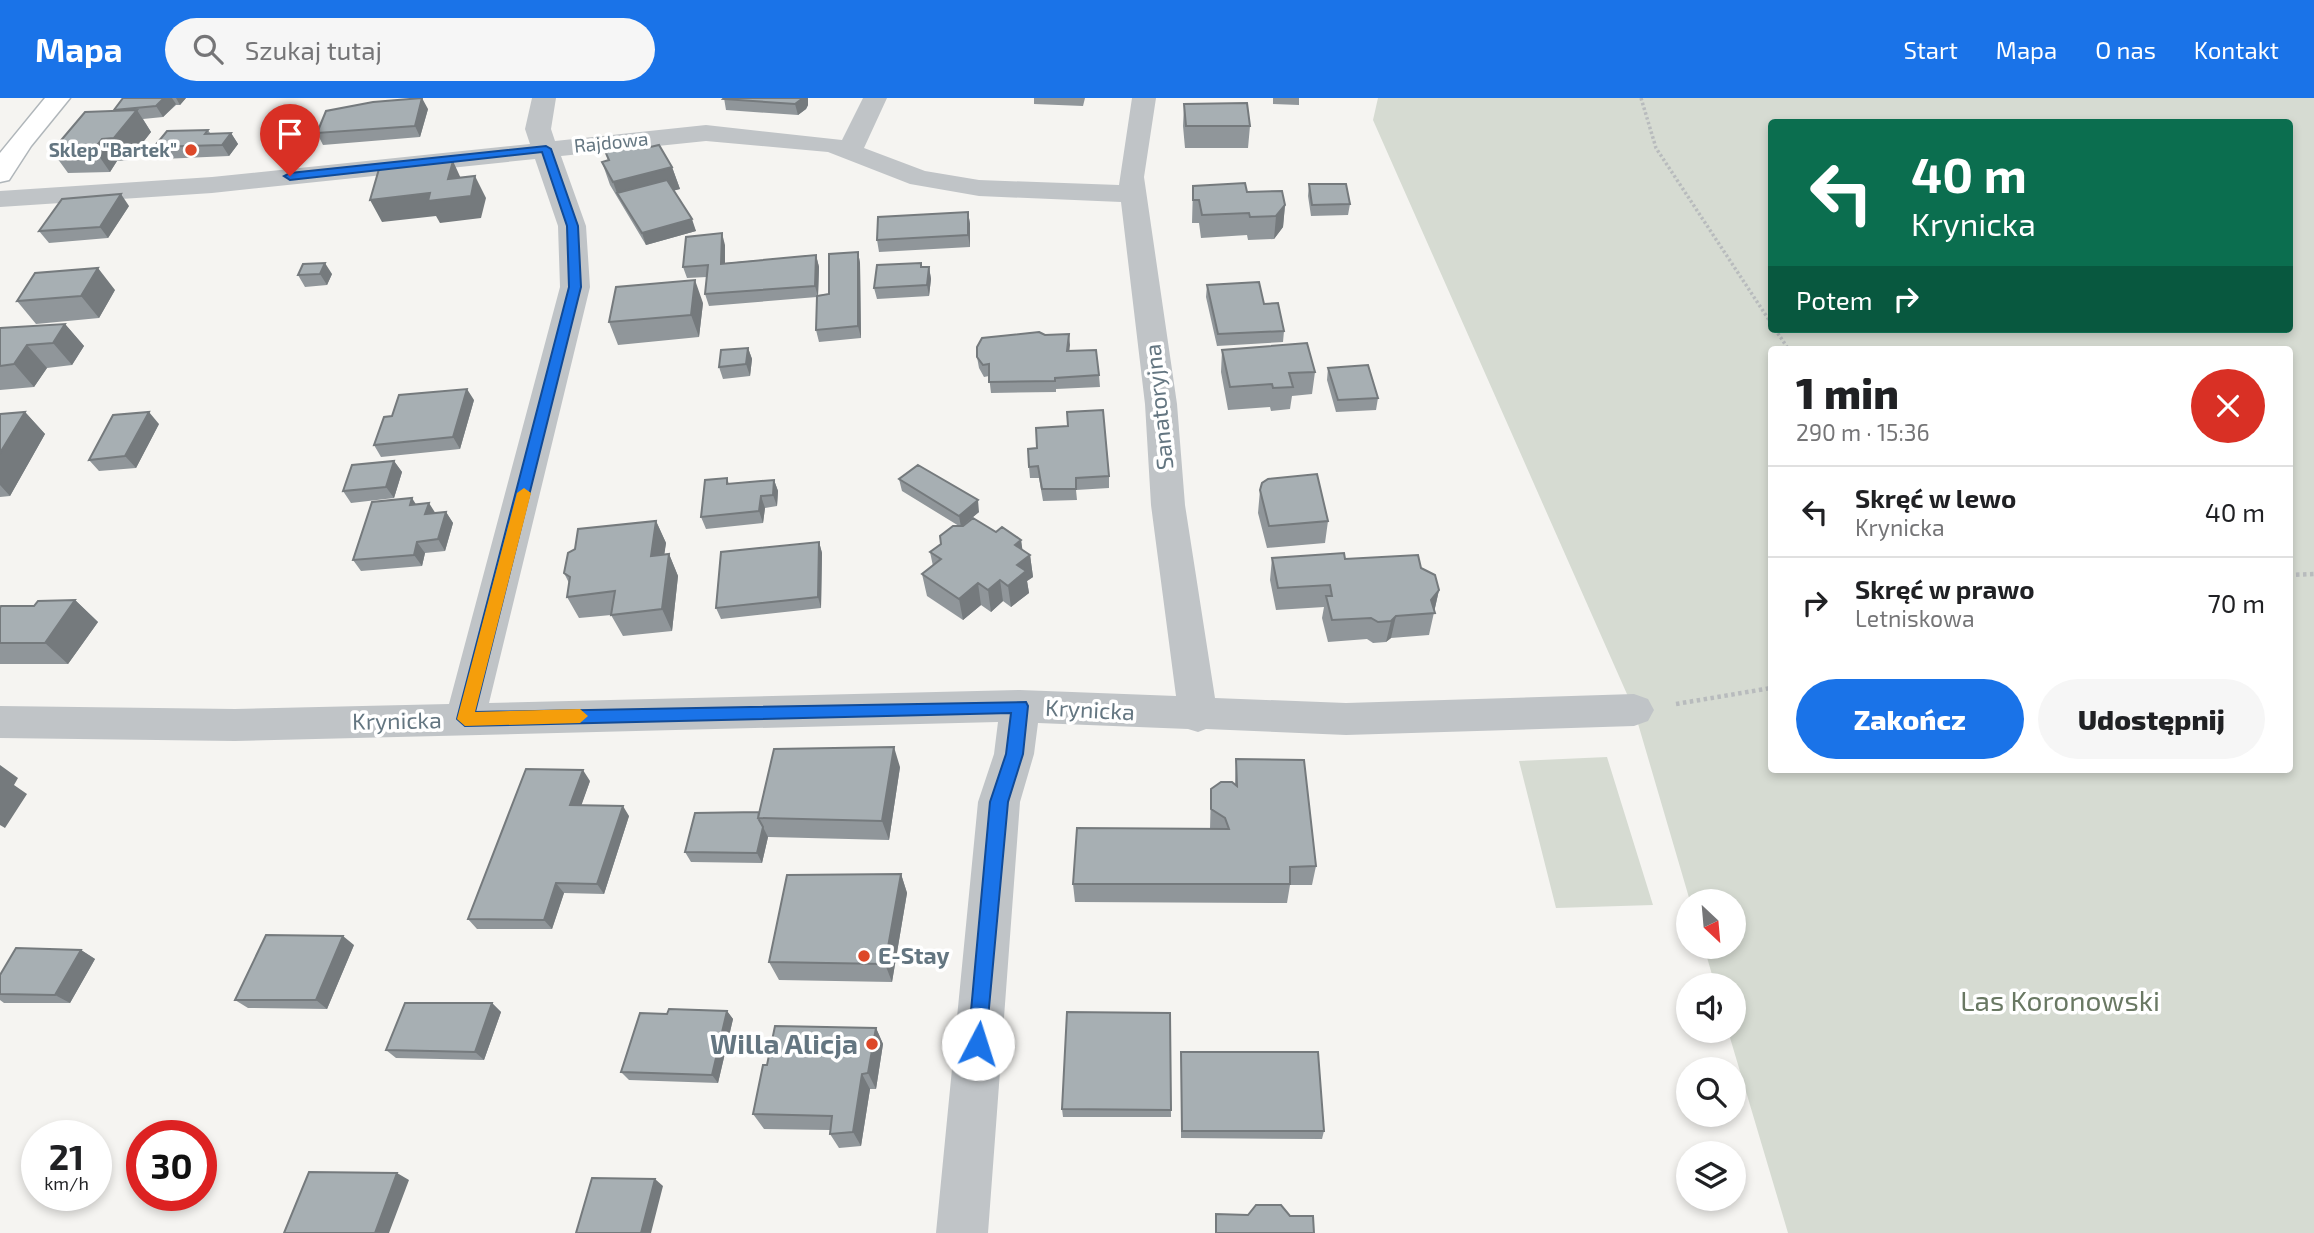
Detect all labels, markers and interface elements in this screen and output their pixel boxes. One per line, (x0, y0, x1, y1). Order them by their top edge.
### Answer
search box (165, 18, 655, 81)
text: Mapa (35, 29, 123, 69)
icon: search (189, 30, 227, 68)
text: Szukaj tutaj (245, 34, 382, 65)
text: Start (1903, 35, 1958, 64)
text: Mapa (1996, 35, 2057, 64)
text: O nas (2095, 35, 2156, 64)
text: Kontakt (2194, 35, 2279, 64)
pin (260, 104, 320, 176)
icon: arrive (271, 115, 309, 153)
street label: Rajdowa (573, 126, 649, 157)
place label: Sklep "Bartek" (49, 138, 177, 161)
marker: Sklep "Bartek" (183, 142, 199, 158)
text: 40 m (1911, 144, 2027, 203)
icon: left (1796, 147, 1887, 238)
text: Krynicka (1911, 204, 2036, 242)
icon: right (1887, 280, 1925, 318)
text: Potem (1796, 284, 1873, 315)
street label: Sanatoryjna (1137, 343, 1179, 471)
text: 1 min (1796, 367, 1899, 417)
button: close (2191, 369, 2265, 443)
text: 290 m · 15:36 (1796, 418, 1930, 446)
text: Skręć w lewo (1855, 482, 2016, 513)
icon: left (1796, 493, 1834, 531)
text: 40 m (2205, 496, 2265, 527)
text: Krynicka (1855, 513, 1945, 541)
text: Skręć w prawo (1855, 573, 2035, 604)
icon: right (1796, 584, 1834, 622)
text: 70 m (2207, 587, 2265, 618)
text: Letniskowa (1855, 604, 1975, 632)
button: Zakończ (1796, 679, 2024, 759)
button: Udostępnij (2038, 679, 2265, 759)
street label: Krynicka (1045, 693, 1136, 725)
street label: Krynicka (352, 705, 442, 735)
north arrow (1676, 889, 1746, 959)
map controls (1676, 889, 1746, 1211)
place label: E-Stay (878, 941, 950, 969)
marker: E-Stay (856, 948, 872, 964)
button: sound (1676, 973, 1746, 1043)
park label: Las Koronowski (1960, 983, 2160, 1017)
position arrow (941, 1007, 1015, 1081)
place label: Willa Alicja (710, 1026, 858, 1060)
marker: Willa Alicja (864, 1036, 880, 1052)
button: search (1676, 1057, 1746, 1127)
speed limit sign: 30 (126, 1120, 217, 1211)
text: 21 (49, 1135, 84, 1177)
button: layers (1676, 1141, 1746, 1211)
text: km/h (44, 1172, 89, 1194)

